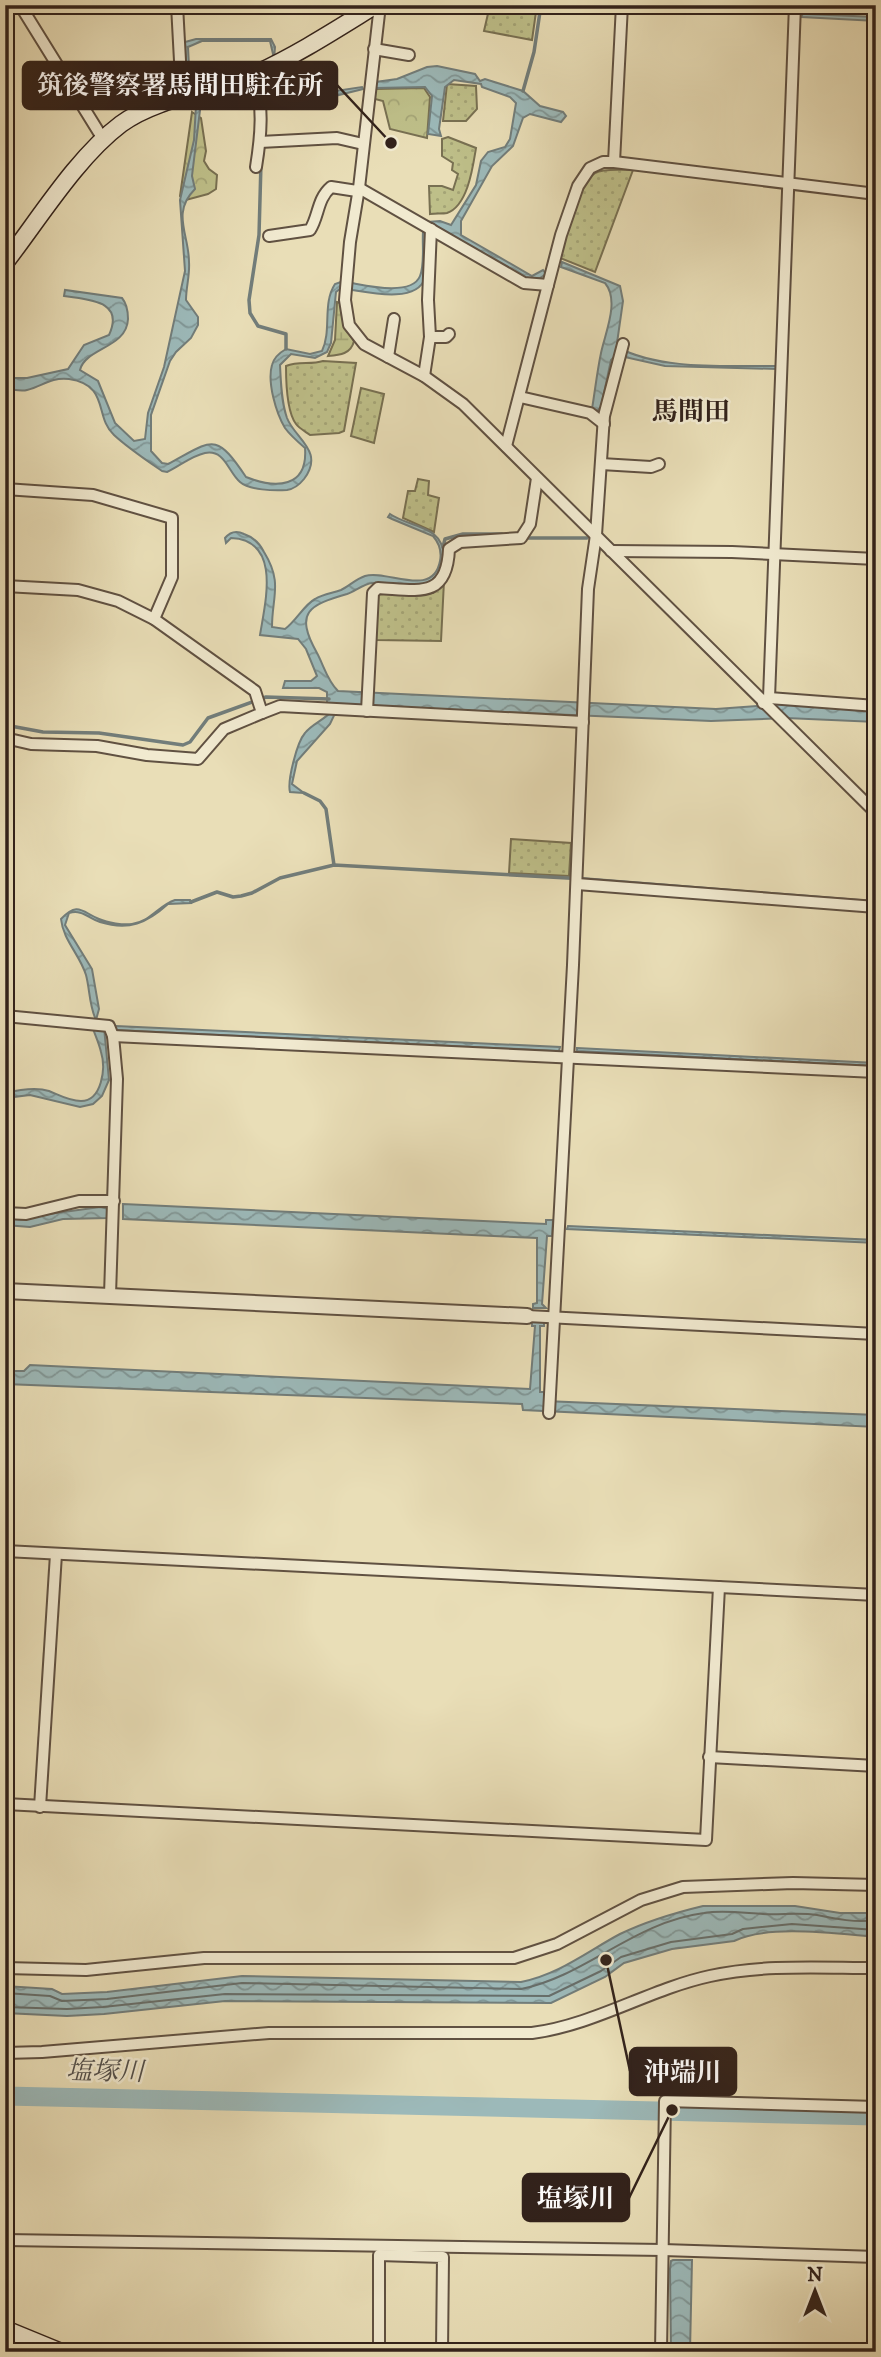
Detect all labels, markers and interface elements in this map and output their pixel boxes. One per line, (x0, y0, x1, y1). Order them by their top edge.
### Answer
callout: 筑後警察署馬間田駐在所 (23, 62, 337, 109)
text: 筑後警察署馬間田駐在所 (37, 70, 323, 103)
district label: 馬間田 (652, 396, 730, 429)
callout: 沖端川 (630, 2048, 736, 2095)
water label: 塩塚川 (66, 2055, 147, 2089)
text: 沖端川 (644, 2057, 722, 2090)
callout: 塩塚川 (523, 2174, 629, 2221)
text: 塩塚川 (537, 2183, 615, 2216)
north arrow (780, 2256, 850, 2326)
text: N (807, 2264, 823, 2287)

